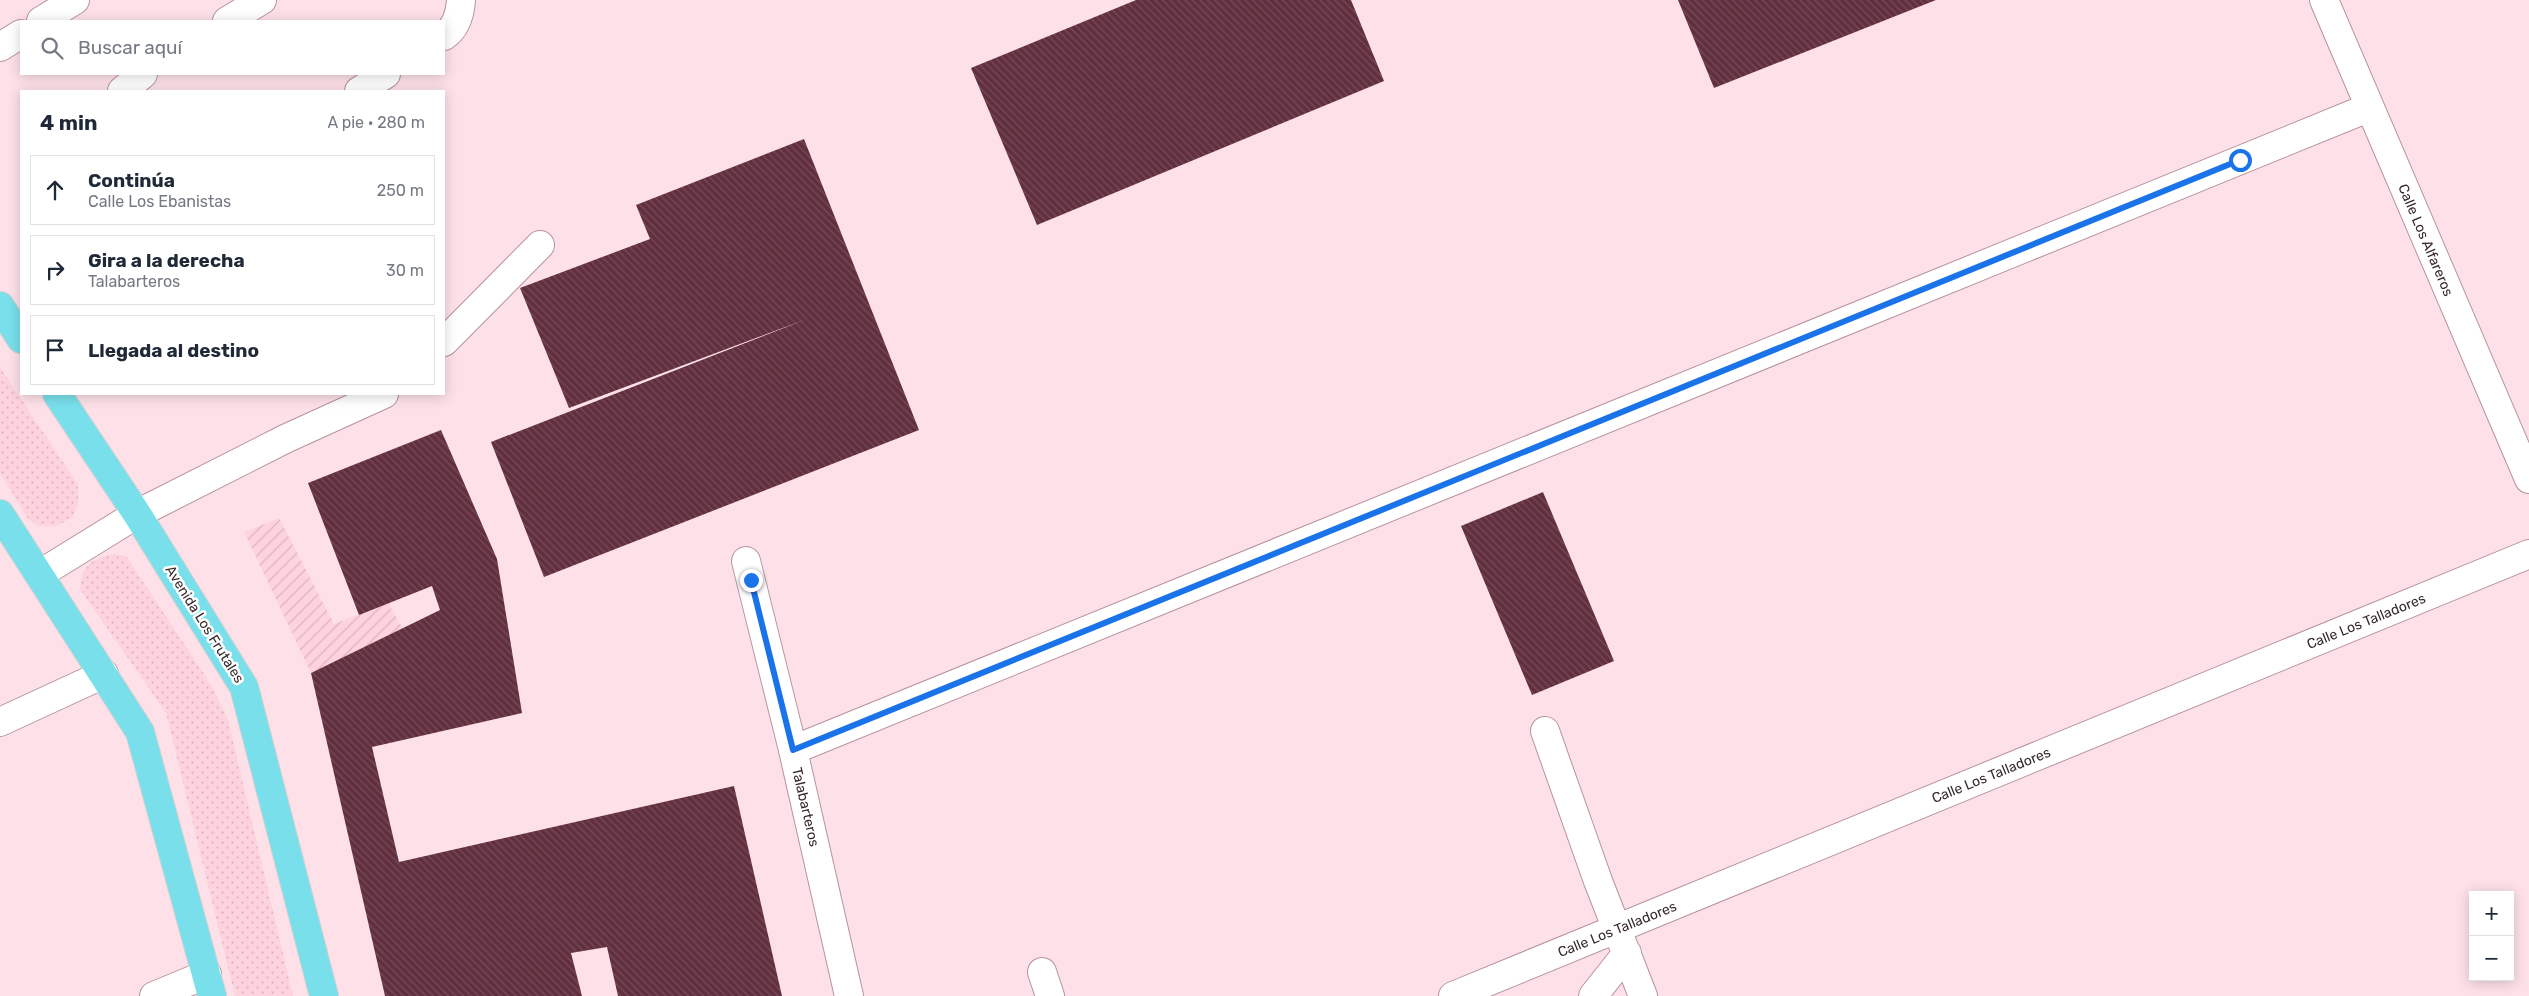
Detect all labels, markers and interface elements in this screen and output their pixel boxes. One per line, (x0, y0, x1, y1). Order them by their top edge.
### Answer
search box (20, 20, 445, 75)
icon: search (38, 34, 66, 62)
text: Buscar aquí (78, 36, 182, 59)
text: 4 min (40, 110, 98, 135)
text: A pie · 280 m (327, 113, 425, 132)
route start (2229, 149, 2252, 172)
text: Continúa (88, 169, 175, 192)
icon: ahead (41, 176, 69, 204)
text: 250 m (377, 181, 424, 200)
street label: Calle Los Alfareros (2394, 182, 2457, 299)
text: Calle Los Ebanistas (88, 192, 231, 211)
text: Gira a la derecha (88, 249, 245, 272)
icon: right (41, 256, 69, 284)
text: 30 m (386, 261, 424, 280)
text: Talabarteros (88, 272, 180, 291)
icon: arrive (41, 336, 69, 364)
text: Llegada al destino (88, 339, 259, 362)
street label: Avenida Los Frutales (162, 562, 248, 686)
route end (740, 569, 763, 592)
street label: Calle Los Talladores (2304, 590, 2428, 653)
street label: Calle Los Talladores (1929, 744, 2053, 807)
street label: Talabarteros (788, 766, 823, 848)
map controls (2469, 891, 2514, 981)
button: + (2469, 891, 2514, 936)
street label: Calle Los Talladores (1555, 898, 1679, 961)
button: − (2469, 936, 2514, 981)

